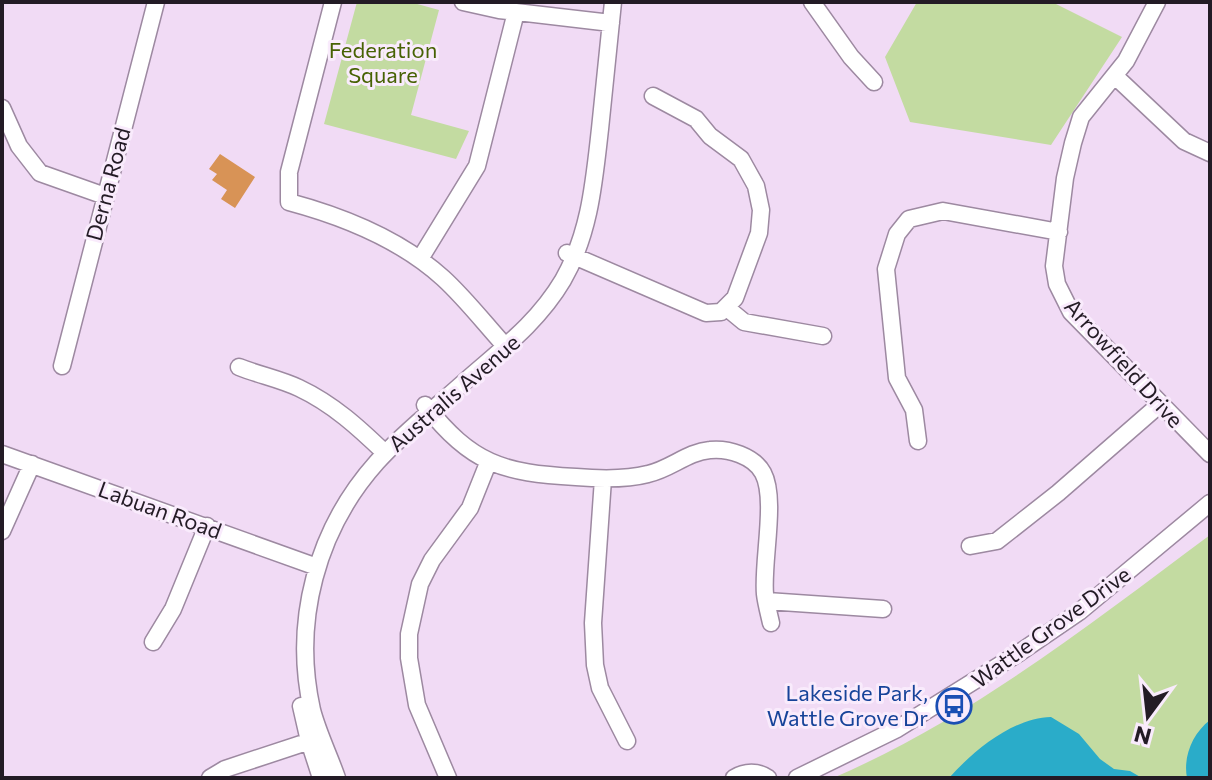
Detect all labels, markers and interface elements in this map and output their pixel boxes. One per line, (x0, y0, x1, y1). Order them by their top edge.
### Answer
park label: Federation Square (329, 36, 437, 88)
street label: Derna Road (79, 124, 136, 244)
street label: Arrowfield Drive (1059, 293, 1189, 433)
street label: Australis Avenue (383, 328, 525, 457)
street label: Labuan Road (95, 475, 225, 544)
street label: Wattle Grove Drive (966, 560, 1135, 693)
north arrow (1108, 676, 1188, 756)
place label: Lakeside Park, Wattle Grove Dr (767, 679, 928, 731)
bus stop icon: Lakeside Park, Wattle Grove Dr (935, 687, 973, 725)
text: N (1131, 721, 1154, 751)

